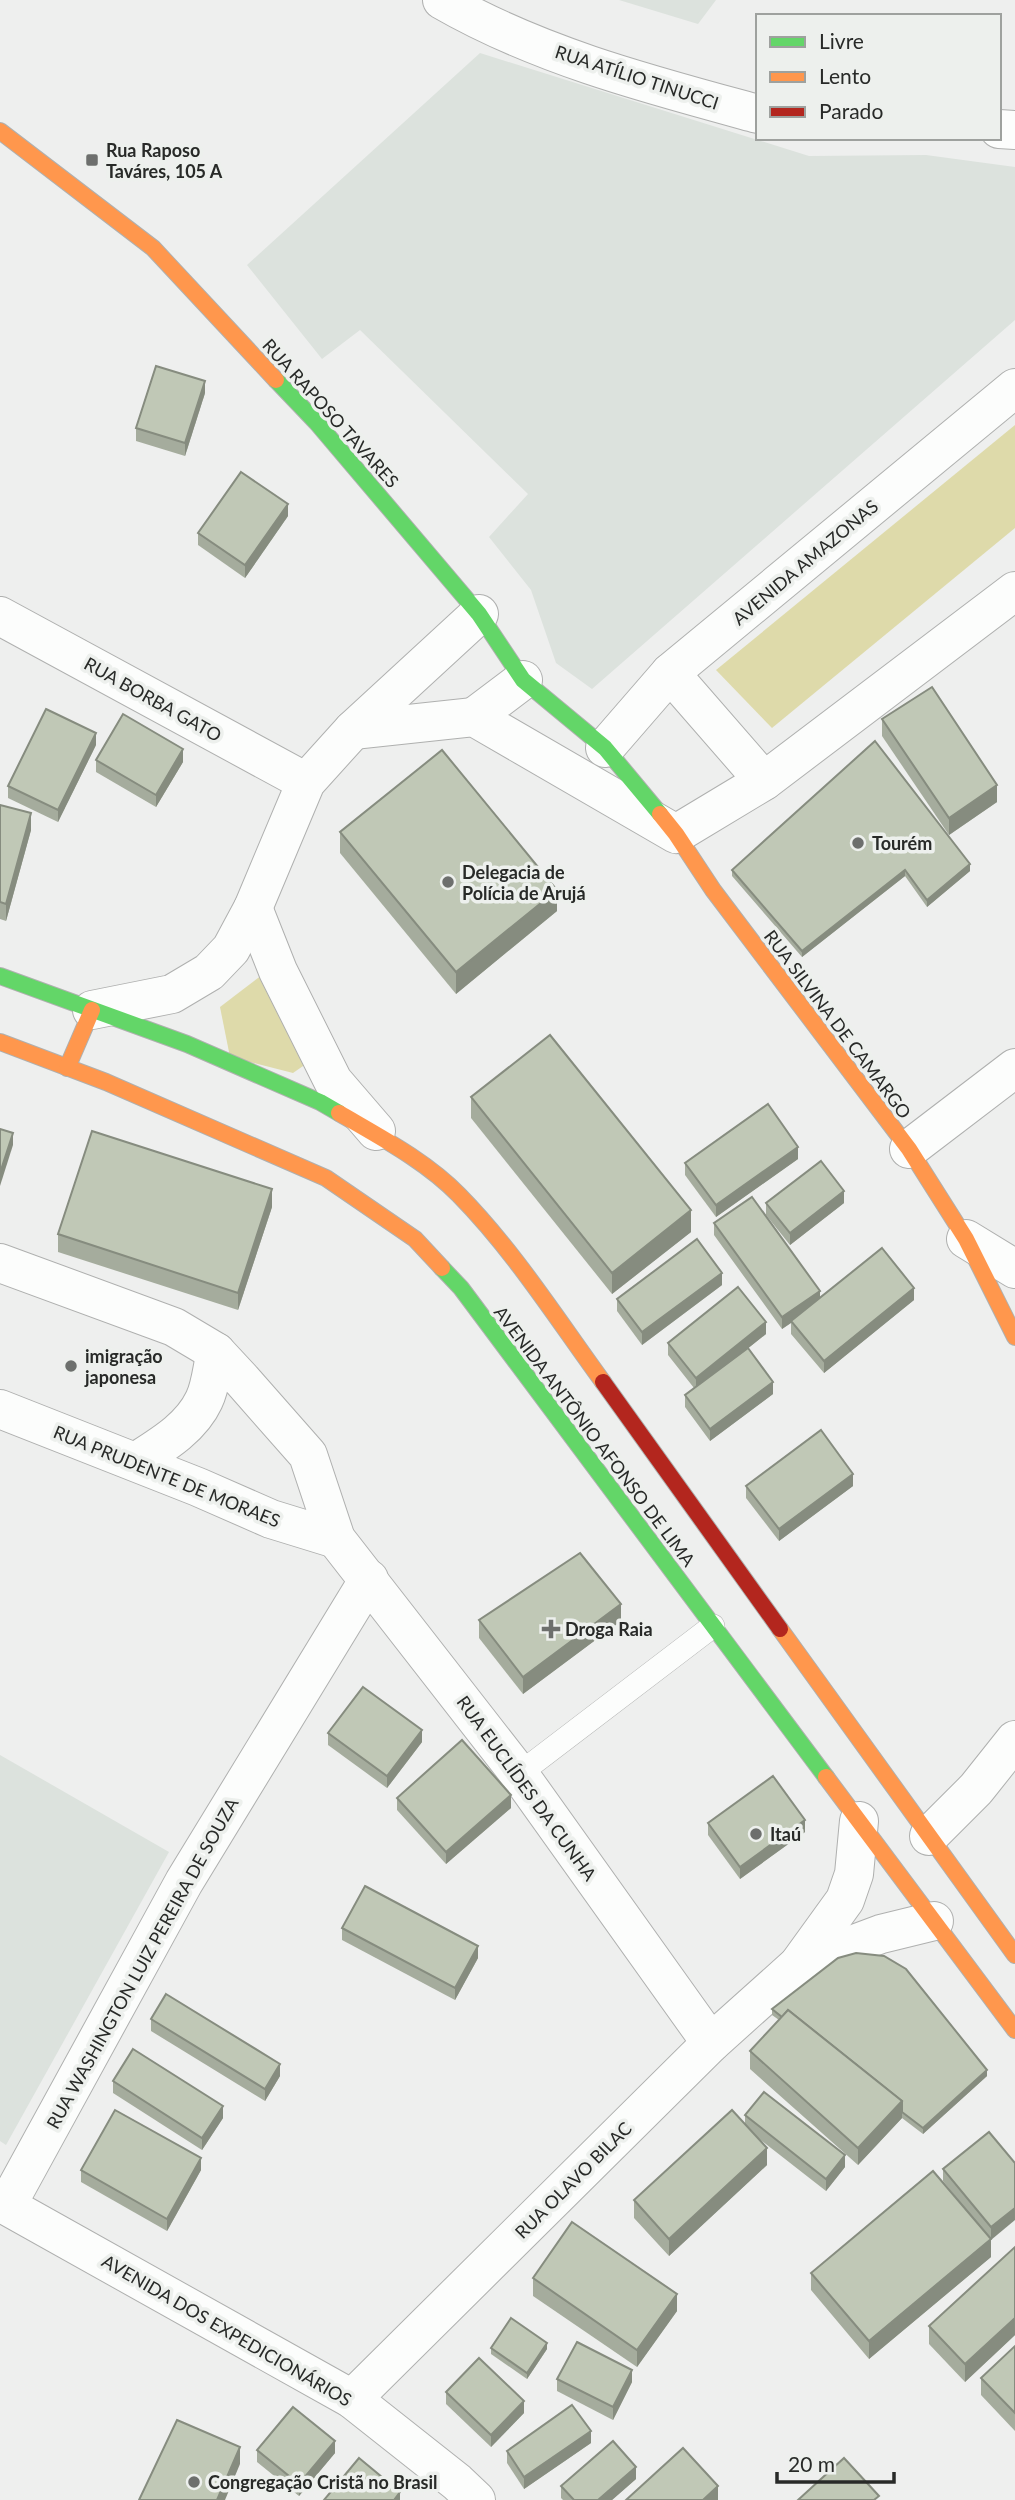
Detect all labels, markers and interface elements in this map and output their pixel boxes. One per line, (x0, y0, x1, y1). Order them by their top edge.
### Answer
legend (756, 14, 1001, 140)
text: Livre (819, 28, 864, 53)
street label: RUA ATÍLIO TINUCCI (552, 40, 722, 114)
text: Lento (819, 63, 871, 88)
text: Parado (819, 98, 883, 123)
place label: Rua Raposo Taváres, 105 A (106, 139, 223, 182)
marker: Rua Raposo Taváres, 105 A (84, 152, 100, 168)
street label: RUA RAPOSO TAVARES (258, 334, 404, 492)
street label: AVENIDA AMAZONAS (728, 495, 882, 629)
street label: RUA BORBA GATO (80, 652, 226, 746)
place label: Tourém (872, 832, 932, 854)
marker: Tourém (850, 835, 866, 851)
place label: Delegacia de Polícia de Arujá (462, 861, 586, 904)
marker: Delegacia de Polícia de Arujá (440, 874, 456, 890)
street label: RUA SILVINA DE CAMARGO (760, 925, 916, 1123)
street label: AVENIDA ANTÔNIO AFONSO DE LIMA (490, 1302, 701, 1571)
place label: imigração japonesa (84, 1345, 163, 1388)
marker: imigração japonesa (63, 1358, 79, 1374)
street label: RUA PRUDENTE DE MORAES (50, 1420, 284, 1532)
place label: Droga Raia (565, 1618, 653, 1640)
marker: Droga Raia (543, 1621, 559, 1637)
street label: RUA EUCLÍDES DA CUNHA (453, 1691, 602, 1885)
street label: RUA WASHINGTON LUIZ PEREIRA DE SOUZA (41, 1793, 243, 2132)
place label: Itaú (770, 1823, 801, 1845)
marker: Itaú (748, 1826, 764, 1842)
street label: RUA OLAVO BILAC (510, 2117, 636, 2243)
street label: AVENIDA DOS EXPEDICIONÁRIOS (98, 2249, 356, 2411)
scale bar (777, 2440, 894, 2484)
text: 20 m (788, 2451, 835, 2476)
place label: Congregação Cristã no Brasil (208, 2471, 437, 2493)
marker: Congregação Cristã no Brasil (186, 2474, 202, 2490)

